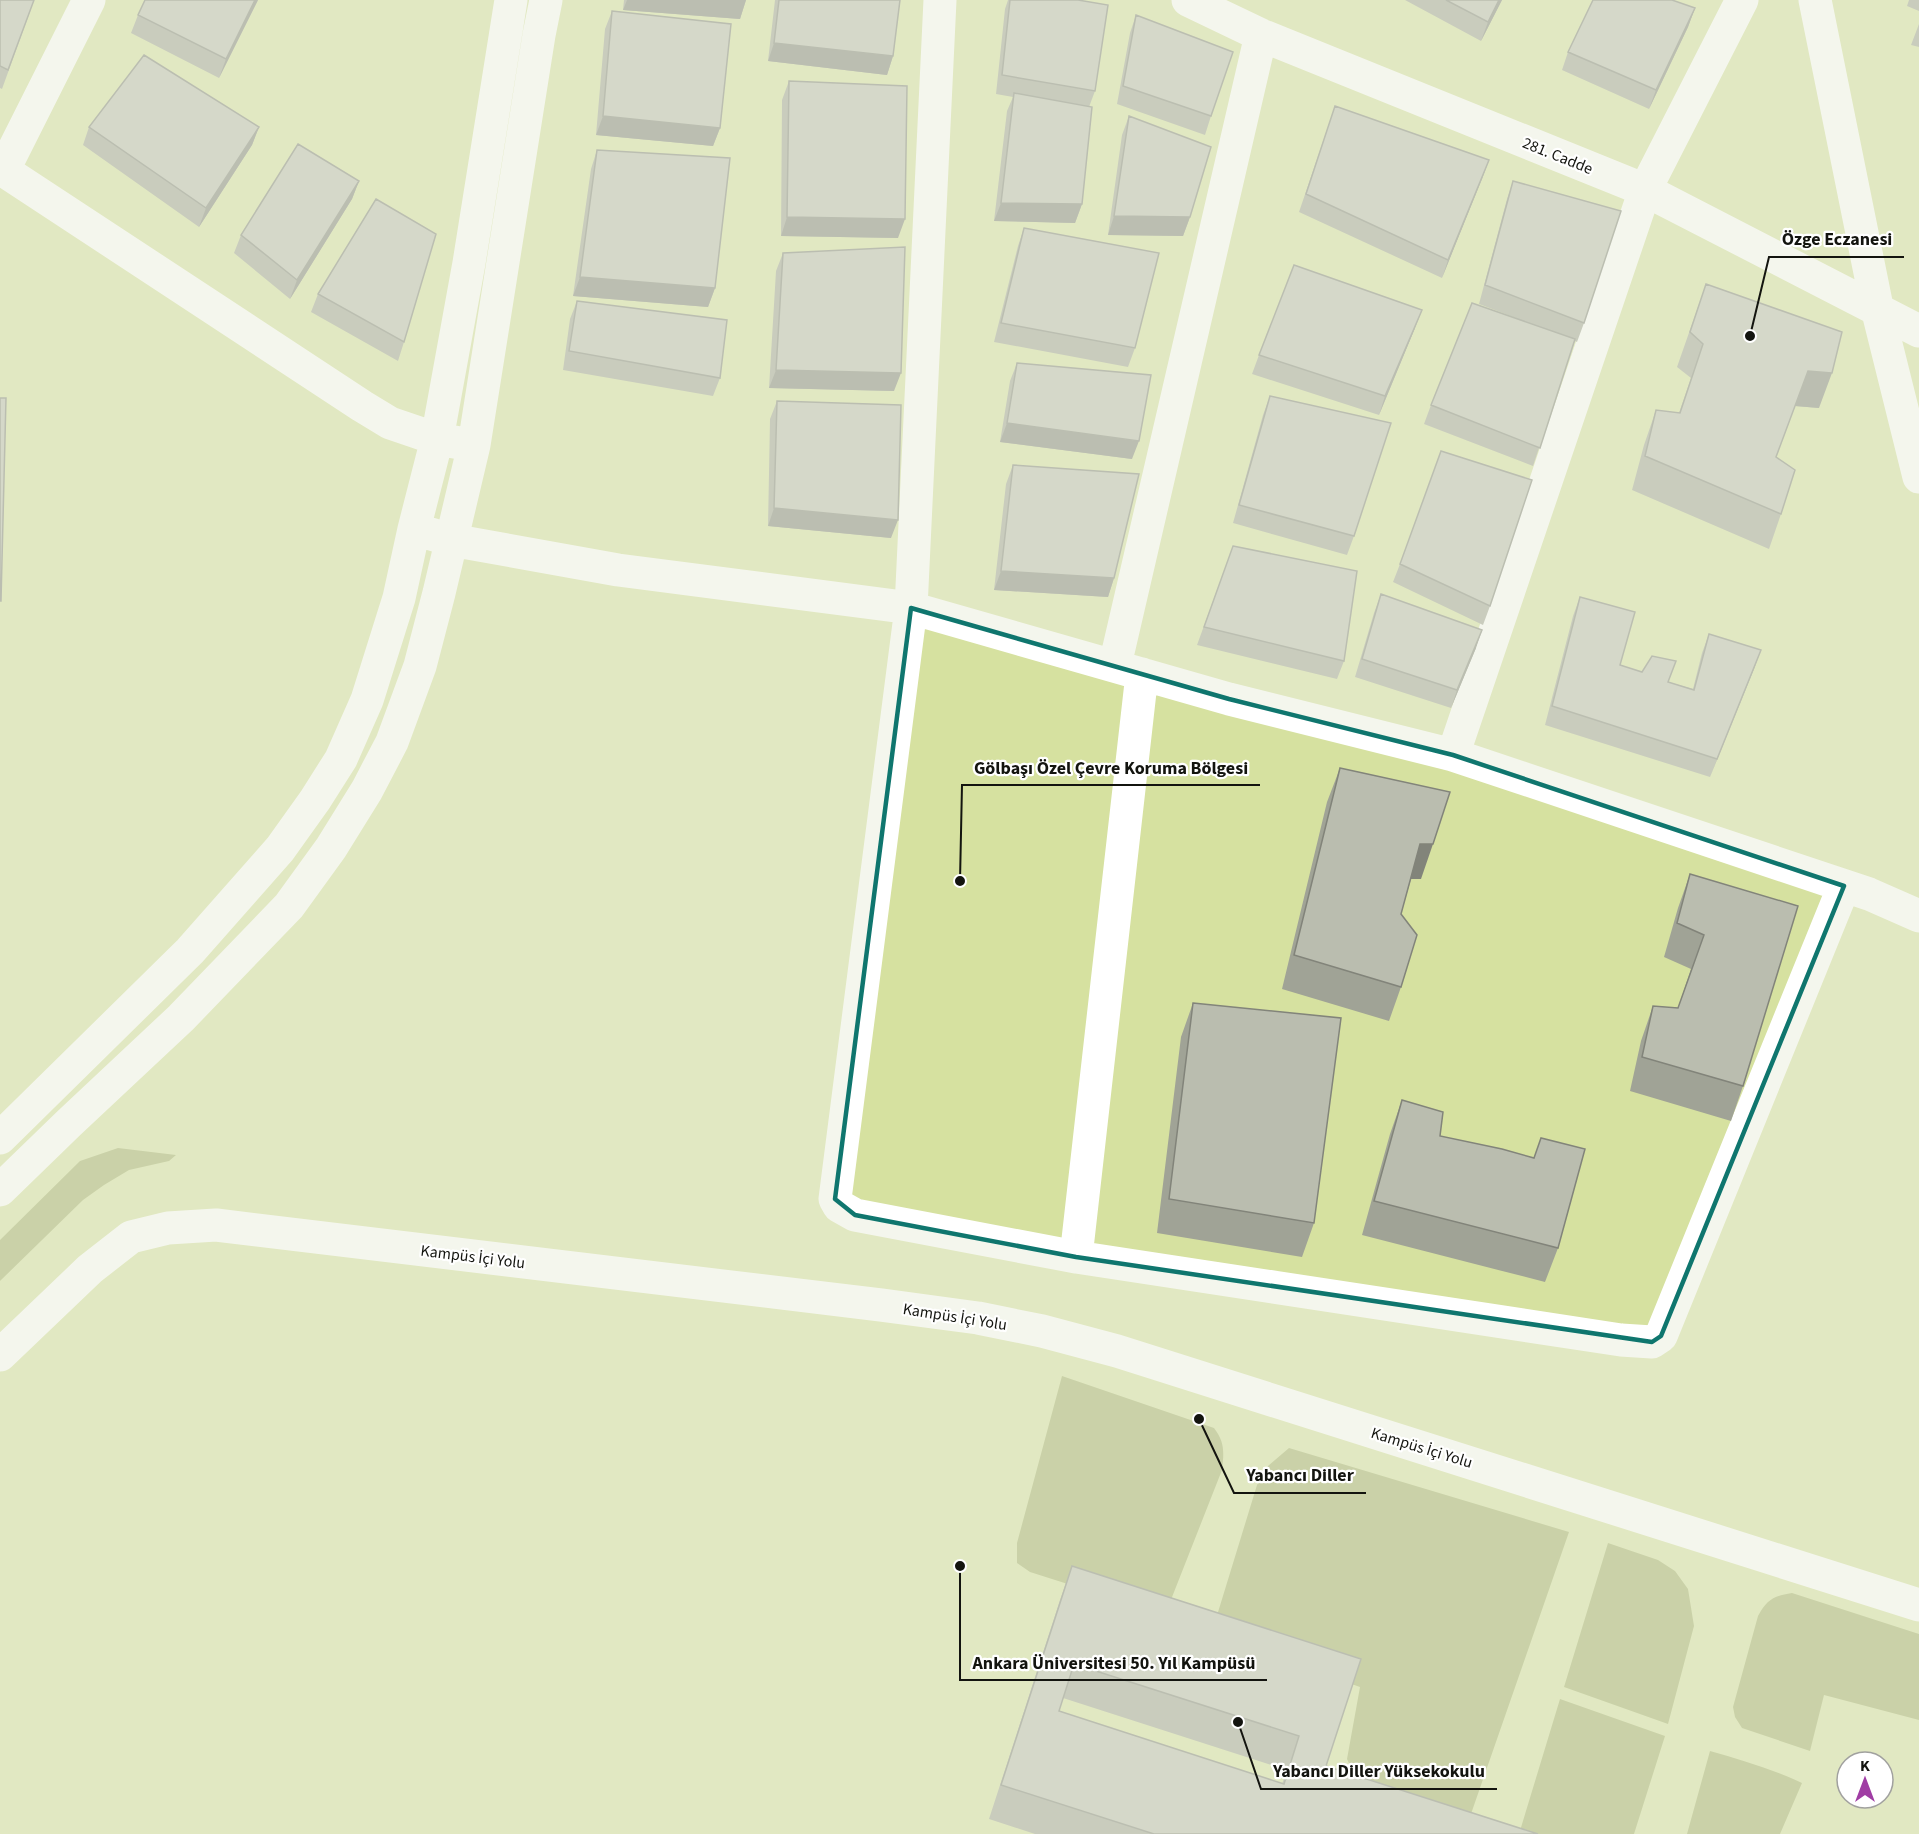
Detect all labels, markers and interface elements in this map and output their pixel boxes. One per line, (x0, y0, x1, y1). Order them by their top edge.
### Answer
street label: 281. Cadde (1519, 132, 1596, 180)
callout: Özge Eczanesi (1769, 221, 1904, 257)
text: Özge Eczanesi (1782, 227, 1892, 252)
callout: Gölbaşı Özel Çevre Koruma Bölgesi (962, 749, 1260, 785)
text: Gölbaşı Özel Çevre Koruma Bölgesi (974, 756, 1248, 781)
street label: Kampüs İçi Yolu (419, 1240, 526, 1274)
street label: Kampüs İçi Yolu (901, 1298, 1008, 1336)
street label: Kampüs İçi Yolu (1368, 1422, 1475, 1474)
callout: Yabancı Diller (1234, 1457, 1366, 1493)
text: Yabancı Diller (1245, 1463, 1355, 1488)
callout: Ankara Üniversitesi 50. Yıl Kampüsü (960, 1644, 1267, 1680)
text: Ankara Üniversitesi 50. Yıl Kampüsü (972, 1651, 1255, 1676)
north arrow (1835, 1750, 1895, 1810)
callout: Yabancı Diller Yüksekokulu (1261, 1753, 1497, 1789)
text: K (1860, 1755, 1870, 1777)
text: Yabancı Diller Yüksekokulu (1272, 1759, 1485, 1784)

